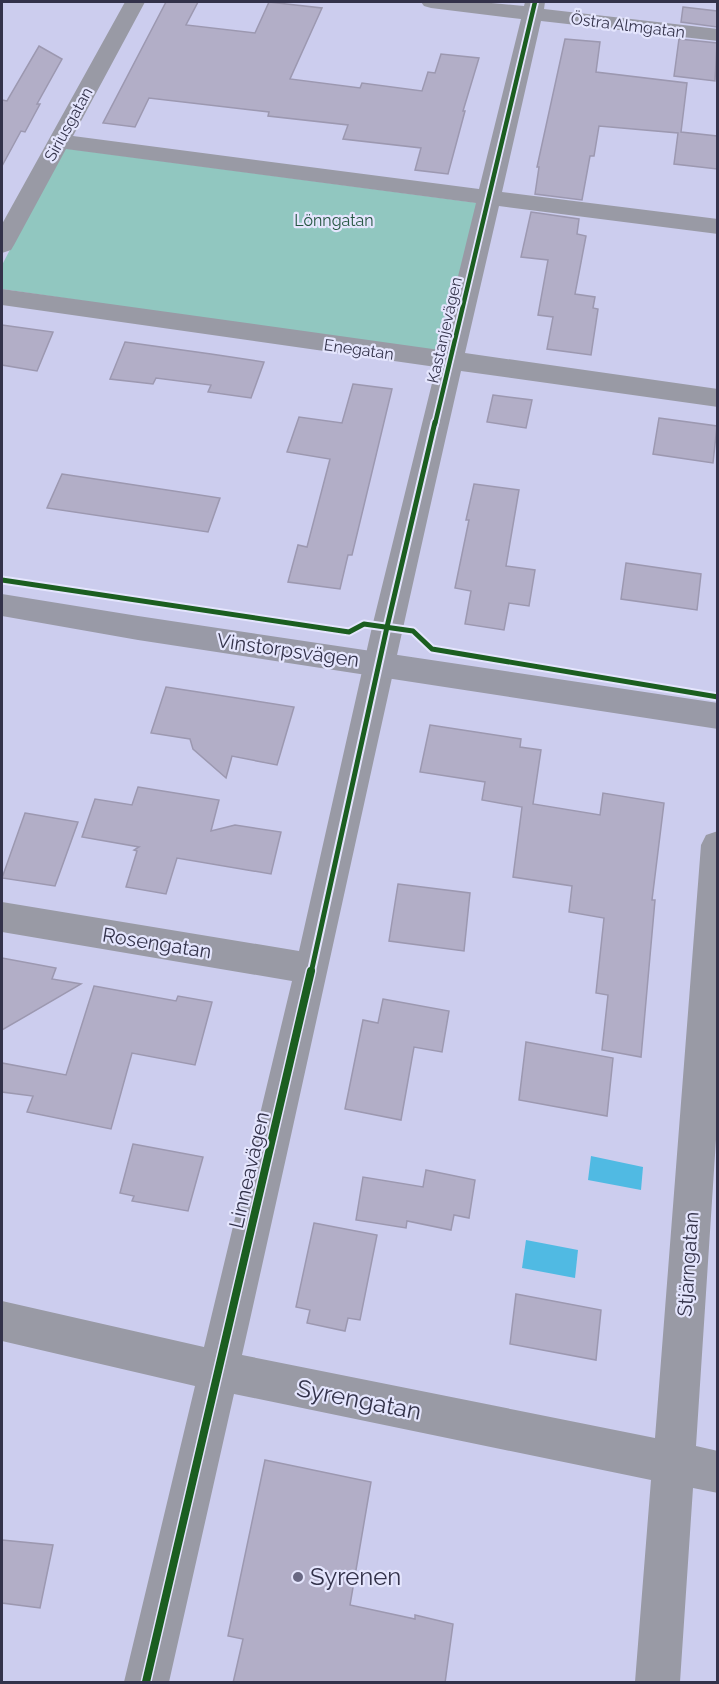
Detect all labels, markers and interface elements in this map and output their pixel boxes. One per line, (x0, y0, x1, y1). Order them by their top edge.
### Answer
street label: Östra Almgatan (570, 8, 686, 42)
street label: Siriusgatan (40, 84, 97, 164)
park label: Lönngatan (294, 211, 374, 230)
street label: Kastanjevägen (423, 275, 466, 385)
street label: Enegatan (323, 335, 395, 364)
street label: Vinstorpsvägen (215, 628, 361, 672)
street label: Rosengatan (101, 923, 213, 963)
street label: Linneavägen (224, 1109, 274, 1231)
street label: Stjärngatan (672, 1211, 704, 1317)
street label: Syrengatan (294, 1373, 424, 1426)
place label: Syrenen (310, 1562, 401, 1591)
marker: Syrenen (291, 1570, 305, 1584)

